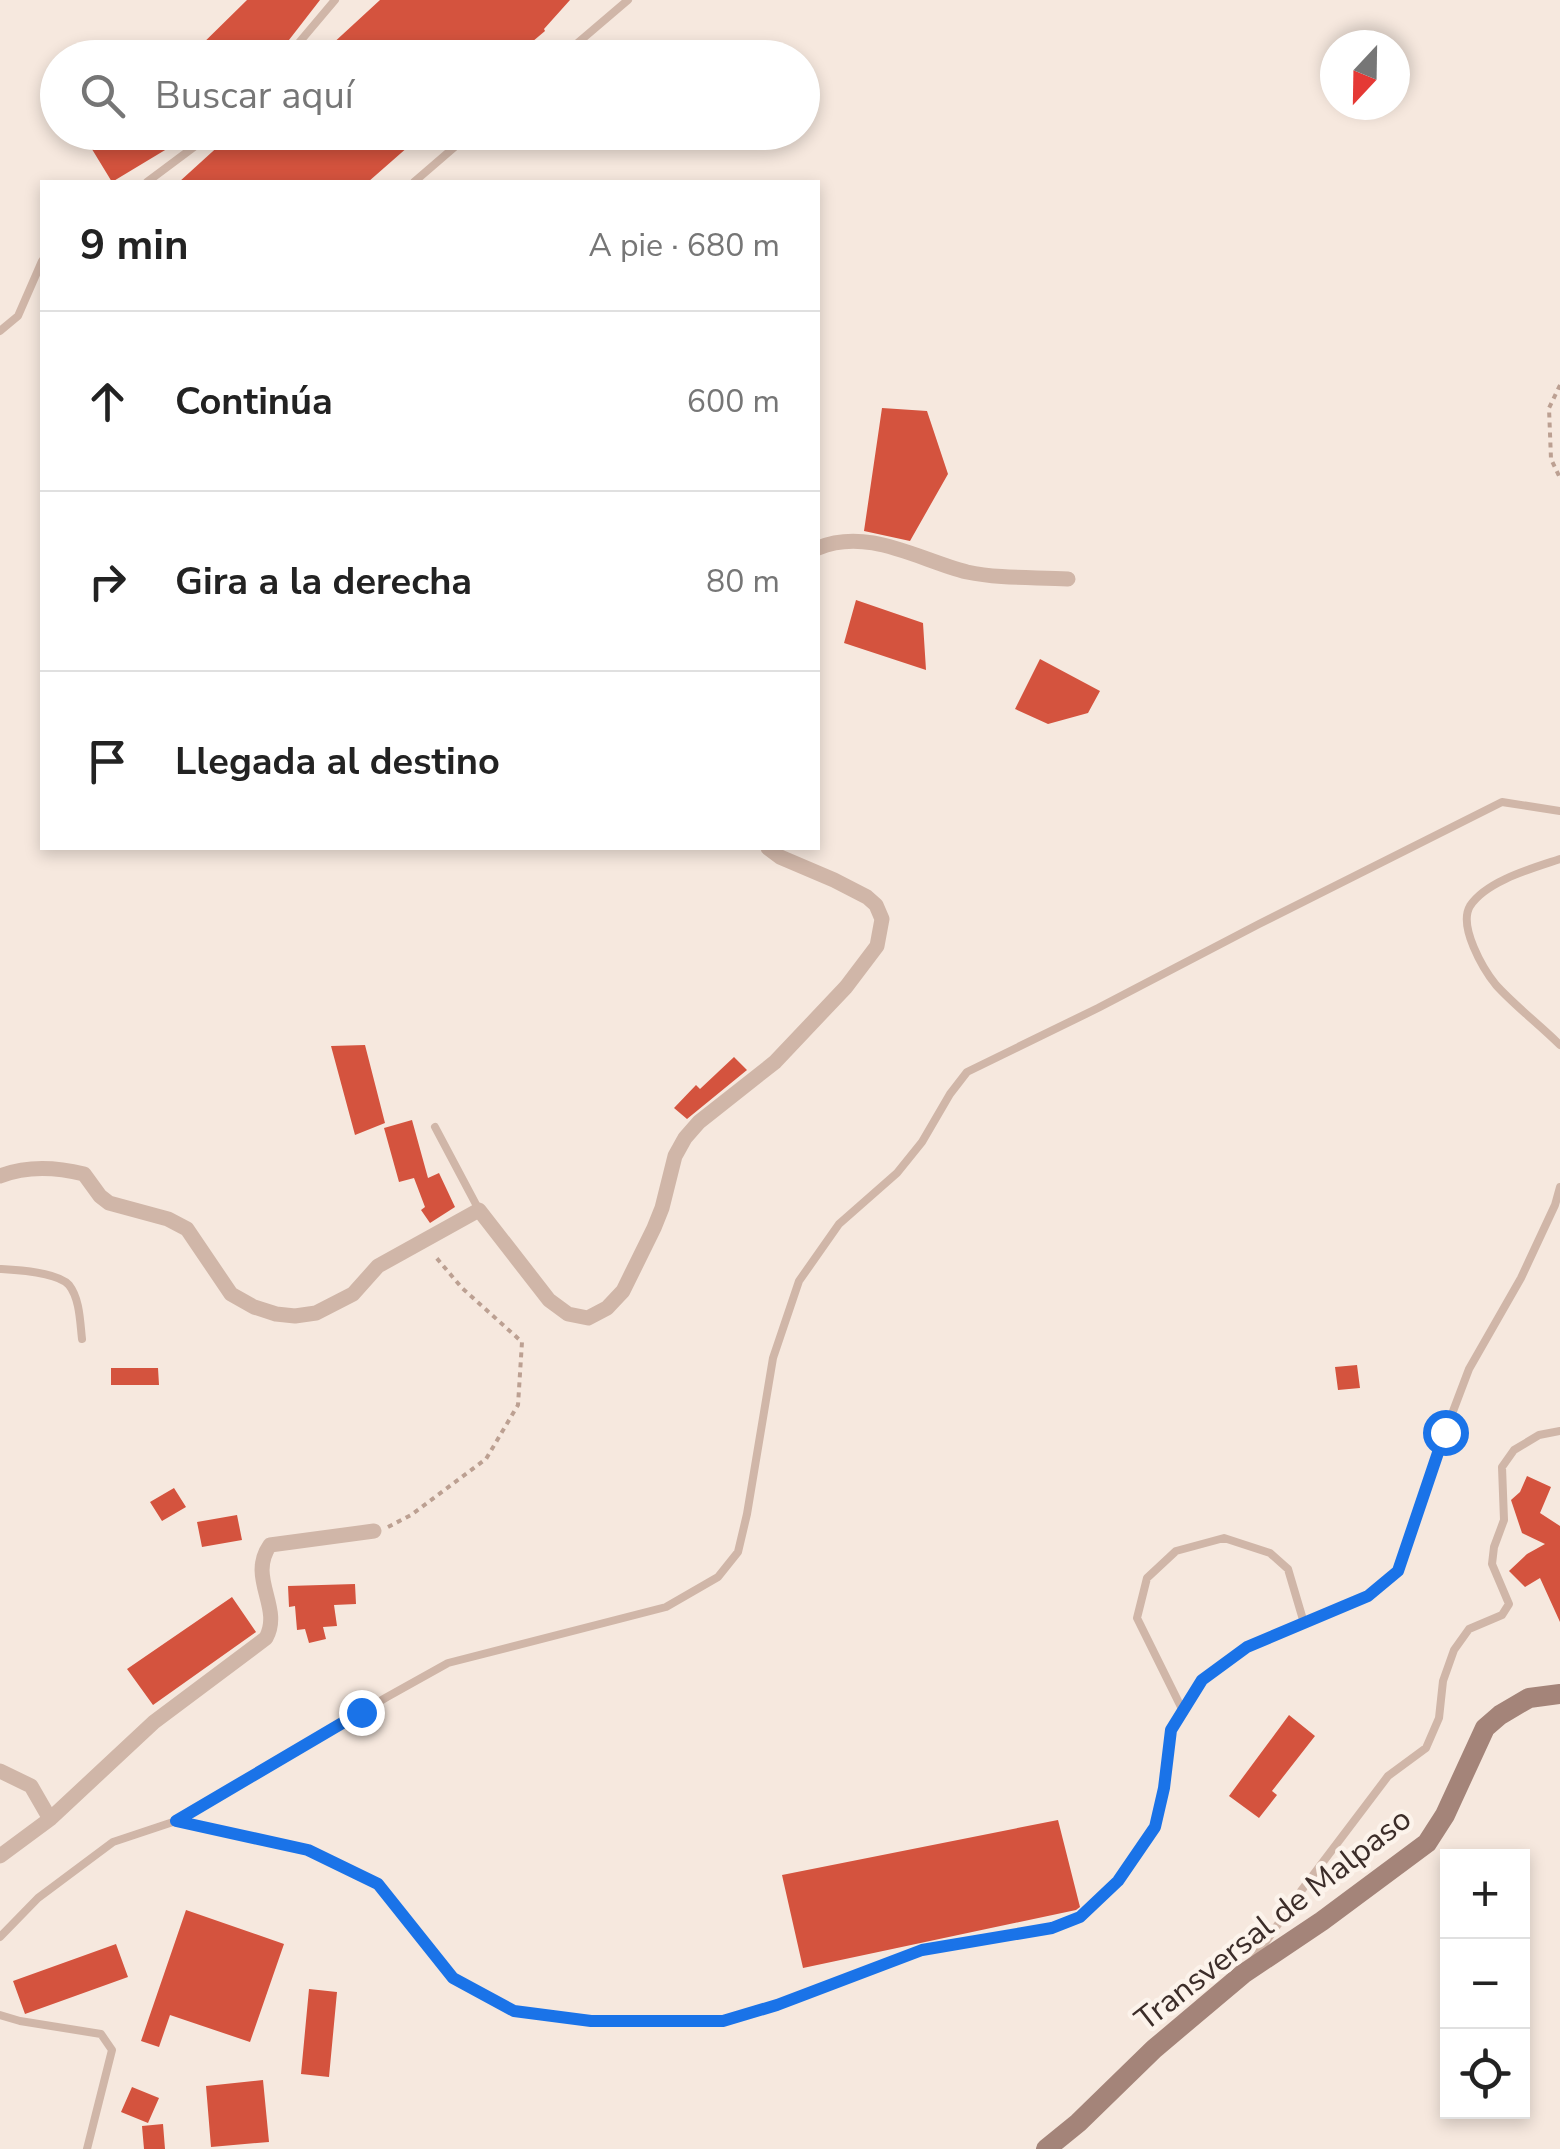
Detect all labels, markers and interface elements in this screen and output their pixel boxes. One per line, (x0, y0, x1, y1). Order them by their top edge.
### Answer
north arrow (1320, 30, 1410, 120)
search box (40, 40, 820, 150)
icon: search (75, 68, 130, 123)
text: Buscar aquí (155, 70, 354, 121)
text: 9 min (80, 217, 189, 274)
text: A pie · 680 m (588, 224, 780, 267)
icon: ahead (80, 374, 135, 429)
text: Continúa (175, 376, 333, 427)
text: 600 m (687, 380, 780, 423)
icon: right (80, 554, 135, 609)
text: Gira a la derecha (175, 556, 472, 607)
text: 80 m (706, 560, 780, 603)
icon: arrive (80, 734, 135, 789)
text: Llegada al destino (175, 736, 500, 787)
route start (1423, 1410, 1469, 1456)
route end (339, 1690, 385, 1736)
street label: Transversal de Malpaso (1126, 1798, 1420, 2040)
map controls (1440, 1849, 1530, 2119)
button: + (1440, 1849, 1530, 1939)
button: − (1440, 1939, 1530, 2029)
button: locate (1440, 2029, 1530, 2119)

